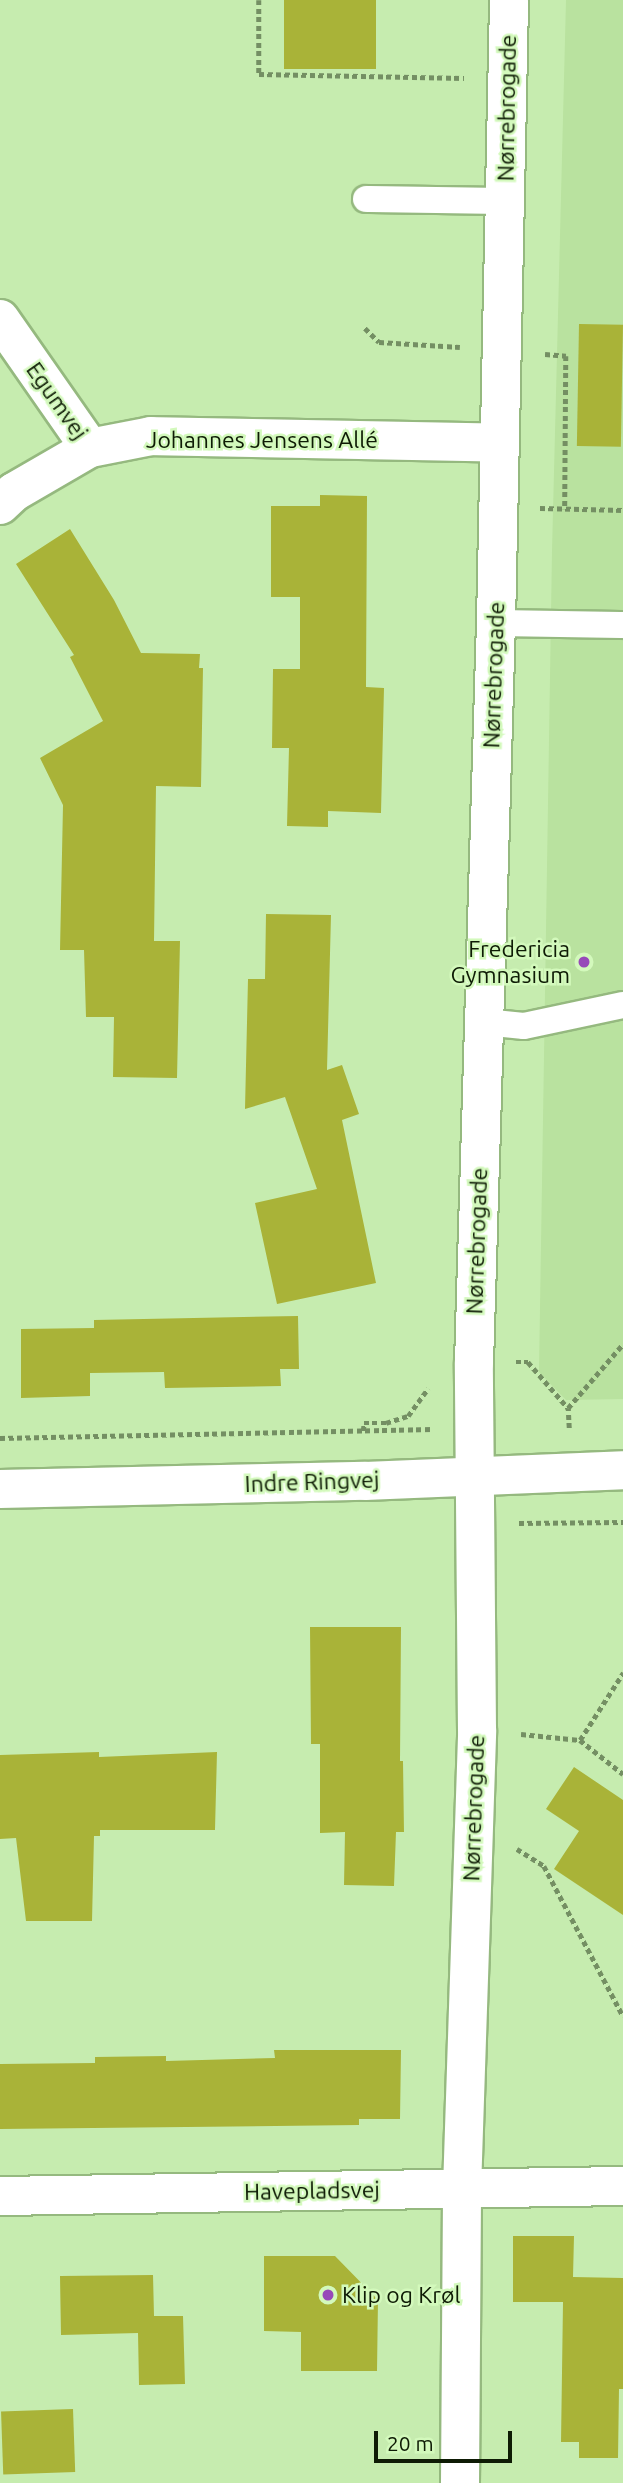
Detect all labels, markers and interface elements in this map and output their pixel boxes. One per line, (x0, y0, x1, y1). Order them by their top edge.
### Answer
street label: Nørrebrogade (492, 34, 522, 182)
street label: Egumvej (20, 357, 94, 445)
street label: Johannes Jensens Allé (146, 426, 378, 454)
street label: Nørrebrogade (478, 601, 510, 749)
place label: Fredericia Gymnasium (450, 935, 570, 989)
marker: Fredericia Gymnasium (576, 954, 592, 970)
street label: Nørrebrogade (461, 1167, 493, 1315)
street label: Indre Ringvej (244, 1466, 380, 1498)
street label: Nørrebrogade (458, 1734, 490, 1882)
street label: Havepladsvej (244, 2176, 380, 2206)
place label: Klip og Krøl (342, 2281, 460, 2309)
marker: Klip og Krøl (320, 2287, 336, 2303)
scale bar (378, 2416, 516, 2460)
text: 20 m (387, 2431, 434, 2455)

